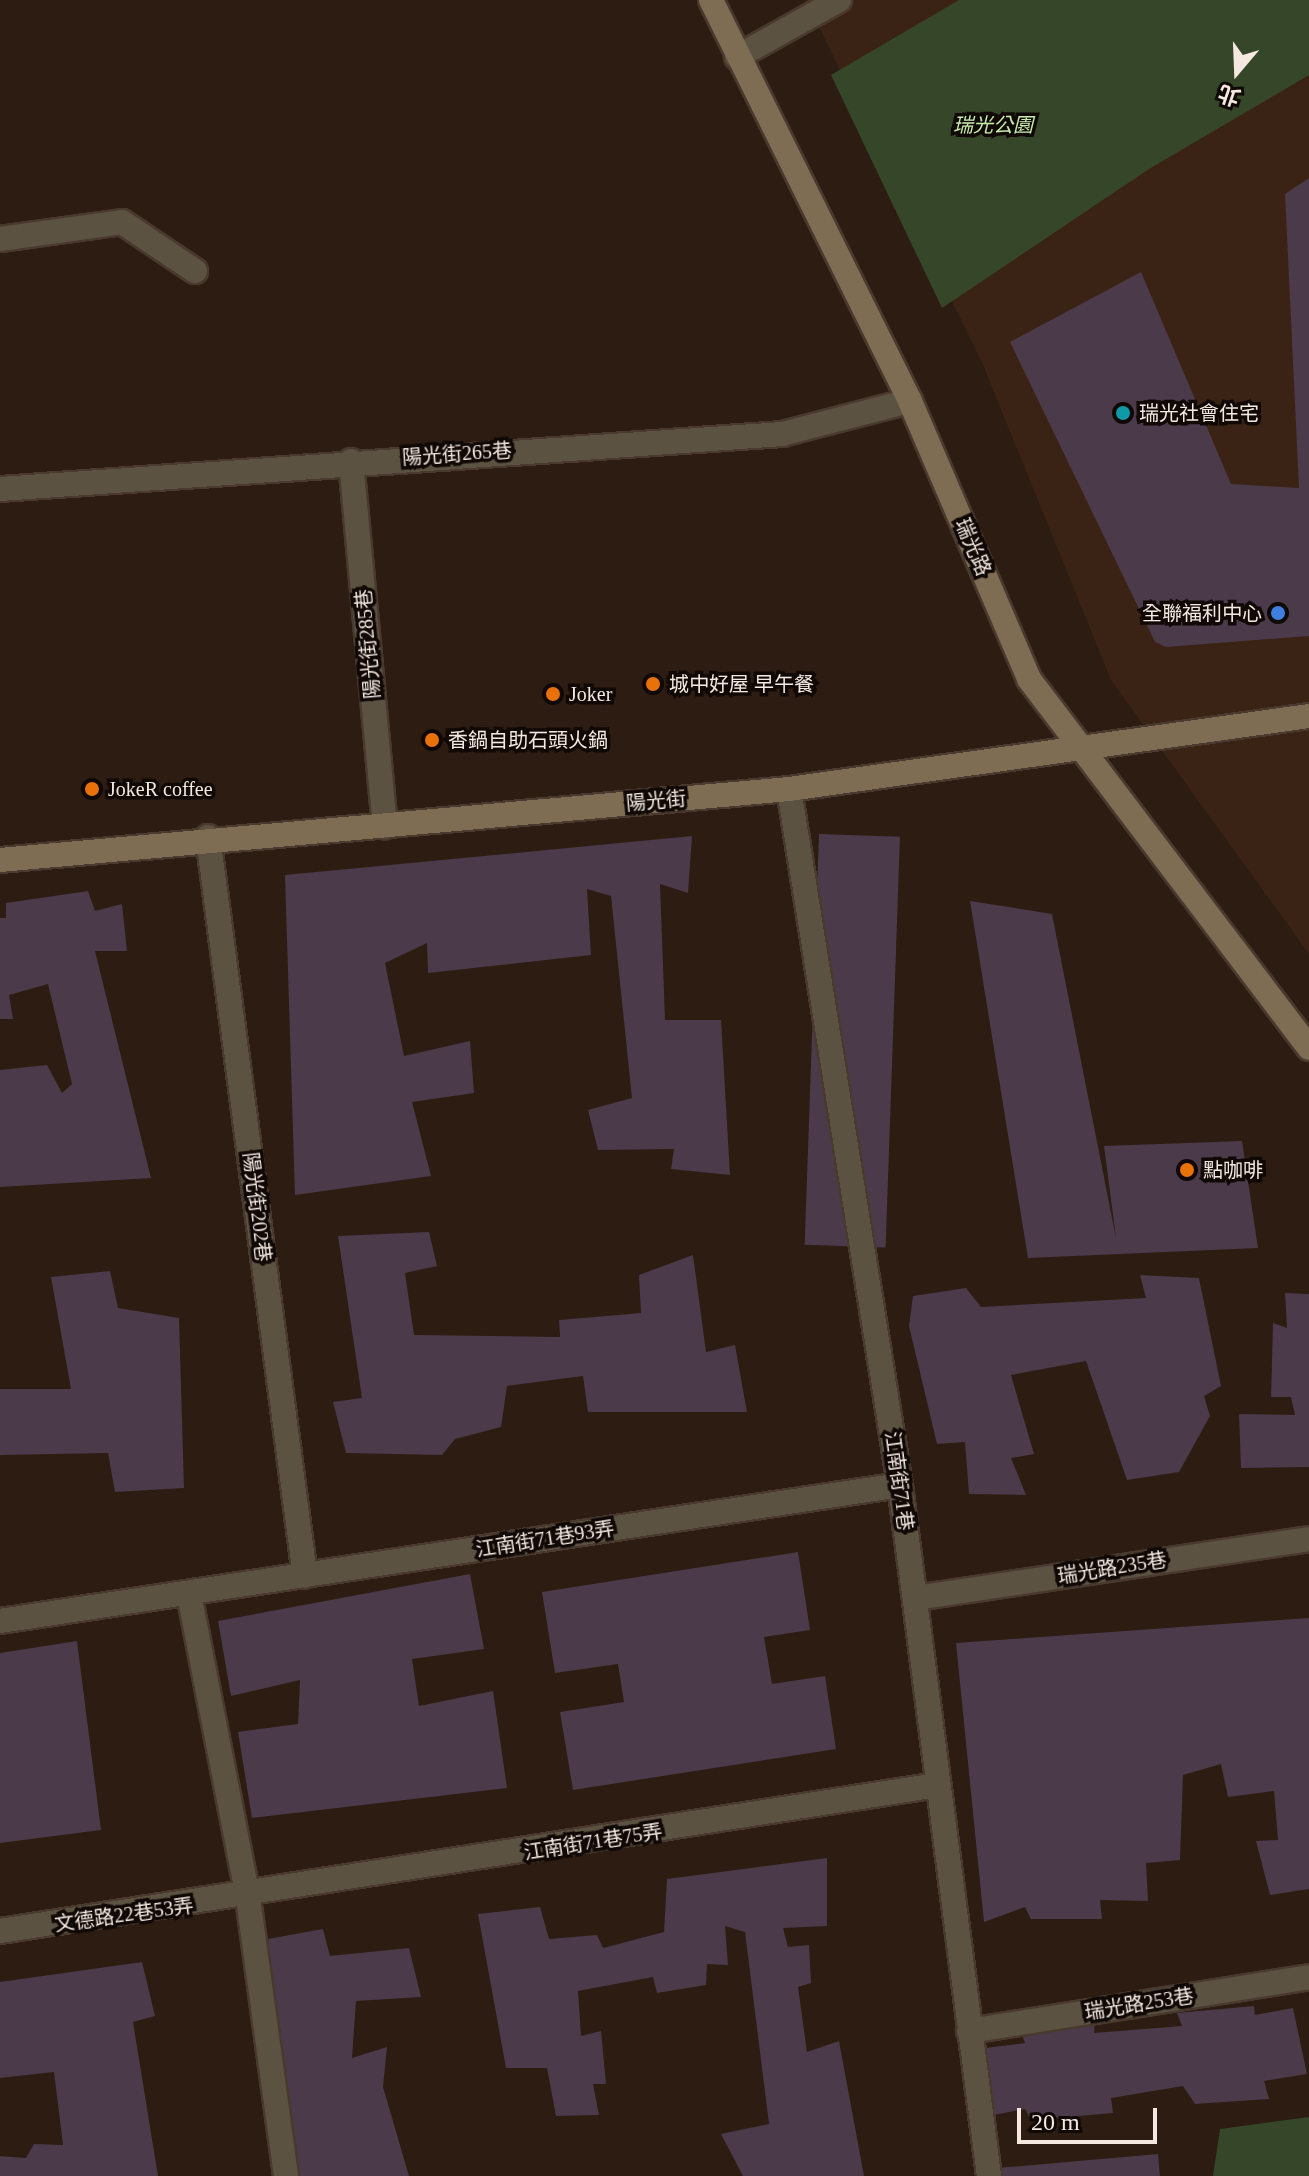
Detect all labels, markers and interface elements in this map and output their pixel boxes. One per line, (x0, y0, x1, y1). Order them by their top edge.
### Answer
north arrow (1197, 32, 1277, 112)
text: 北 (1215, 80, 1244, 111)
park label: 瑞光公園 (953, 113, 1033, 137)
place label: 瑞光社會住宅 (1139, 401, 1259, 425)
marker: 瑞光社會住宅 (1114, 404, 1132, 422)
street label: 陽光街265巷 (401, 438, 513, 470)
street label: 瑞光路 (950, 515, 996, 579)
street label: 陽光街285巷 (351, 588, 385, 700)
place label: 全聯福利中心 (1142, 601, 1262, 625)
marker: 全聯福利中心 (1269, 604, 1287, 622)
place label: 城中好屋 早午餐 (669, 672, 814, 696)
marker: 城中好屋 早午餐 (644, 675, 662, 693)
place label: Joker (569, 682, 612, 706)
marker: Joker (544, 685, 562, 703)
place label: 香鍋自助石頭火鍋 (448, 728, 608, 752)
marker: 香鍋自助石頭火鍋 (423, 731, 441, 749)
place label: JokeR coffee (108, 777, 213, 801)
marker: JokeR coffee (83, 780, 101, 798)
street label: 陽光街 (625, 786, 687, 816)
street label: 陽光街202巷 (238, 1151, 276, 1263)
place label: 點咖啡 (1203, 1158, 1263, 1182)
marker: 點咖啡 (1178, 1161, 1196, 1179)
street label: 江南街71巷 (880, 1430, 918, 1532)
street label: 江南街71巷93弄 (474, 1516, 616, 1562)
street label: 瑞光路235巷 (1056, 1548, 1168, 1588)
street label: 江南街71巷75弄 (522, 1819, 664, 1865)
street label: 文德路22巷53弄 (53, 1893, 195, 1937)
street label: 瑞光路253巷 (1083, 1984, 1195, 2024)
scale bar (1021, 2092, 1161, 2142)
text: 20 m (1031, 2109, 1080, 2135)

